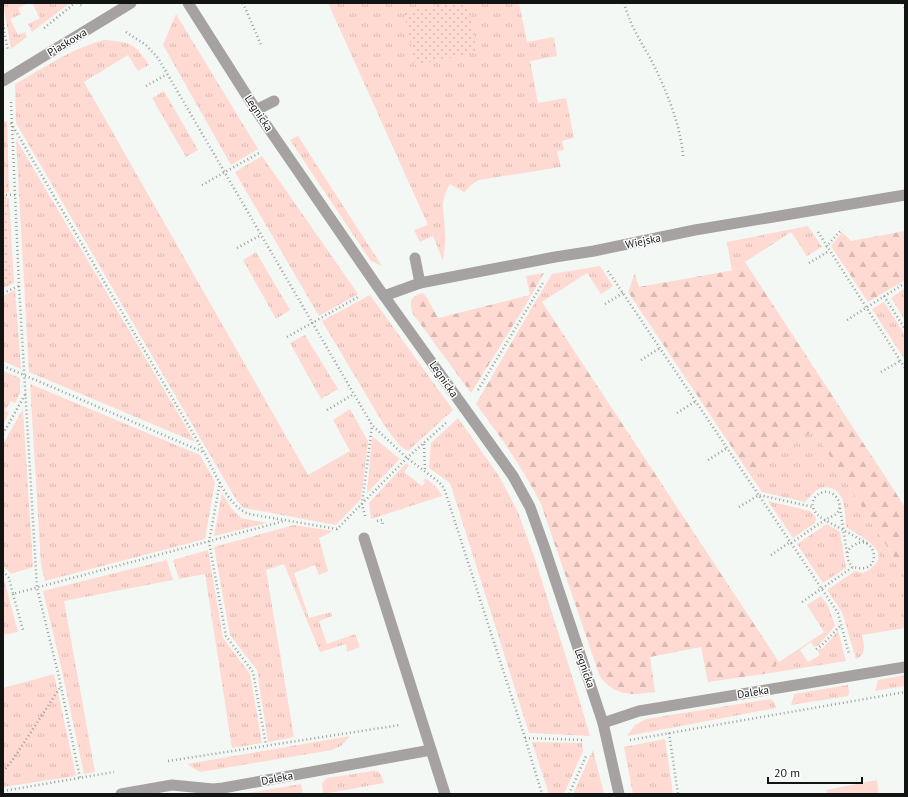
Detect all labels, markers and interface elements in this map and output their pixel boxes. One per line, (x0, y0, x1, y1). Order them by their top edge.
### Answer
street label: Piaskowa (45, 25, 89, 59)
street label: Legnicka (242, 92, 276, 134)
street label: Wiejska (624, 230, 662, 252)
street label: Legnicka (426, 358, 462, 400)
street label: Legnicka (572, 646, 598, 690)
street label: Daleka (736, 683, 770, 701)
scale bar (768, 759, 862, 785)
text: 20 m (774, 765, 800, 780)
street label: Daleka (260, 768, 294, 788)

